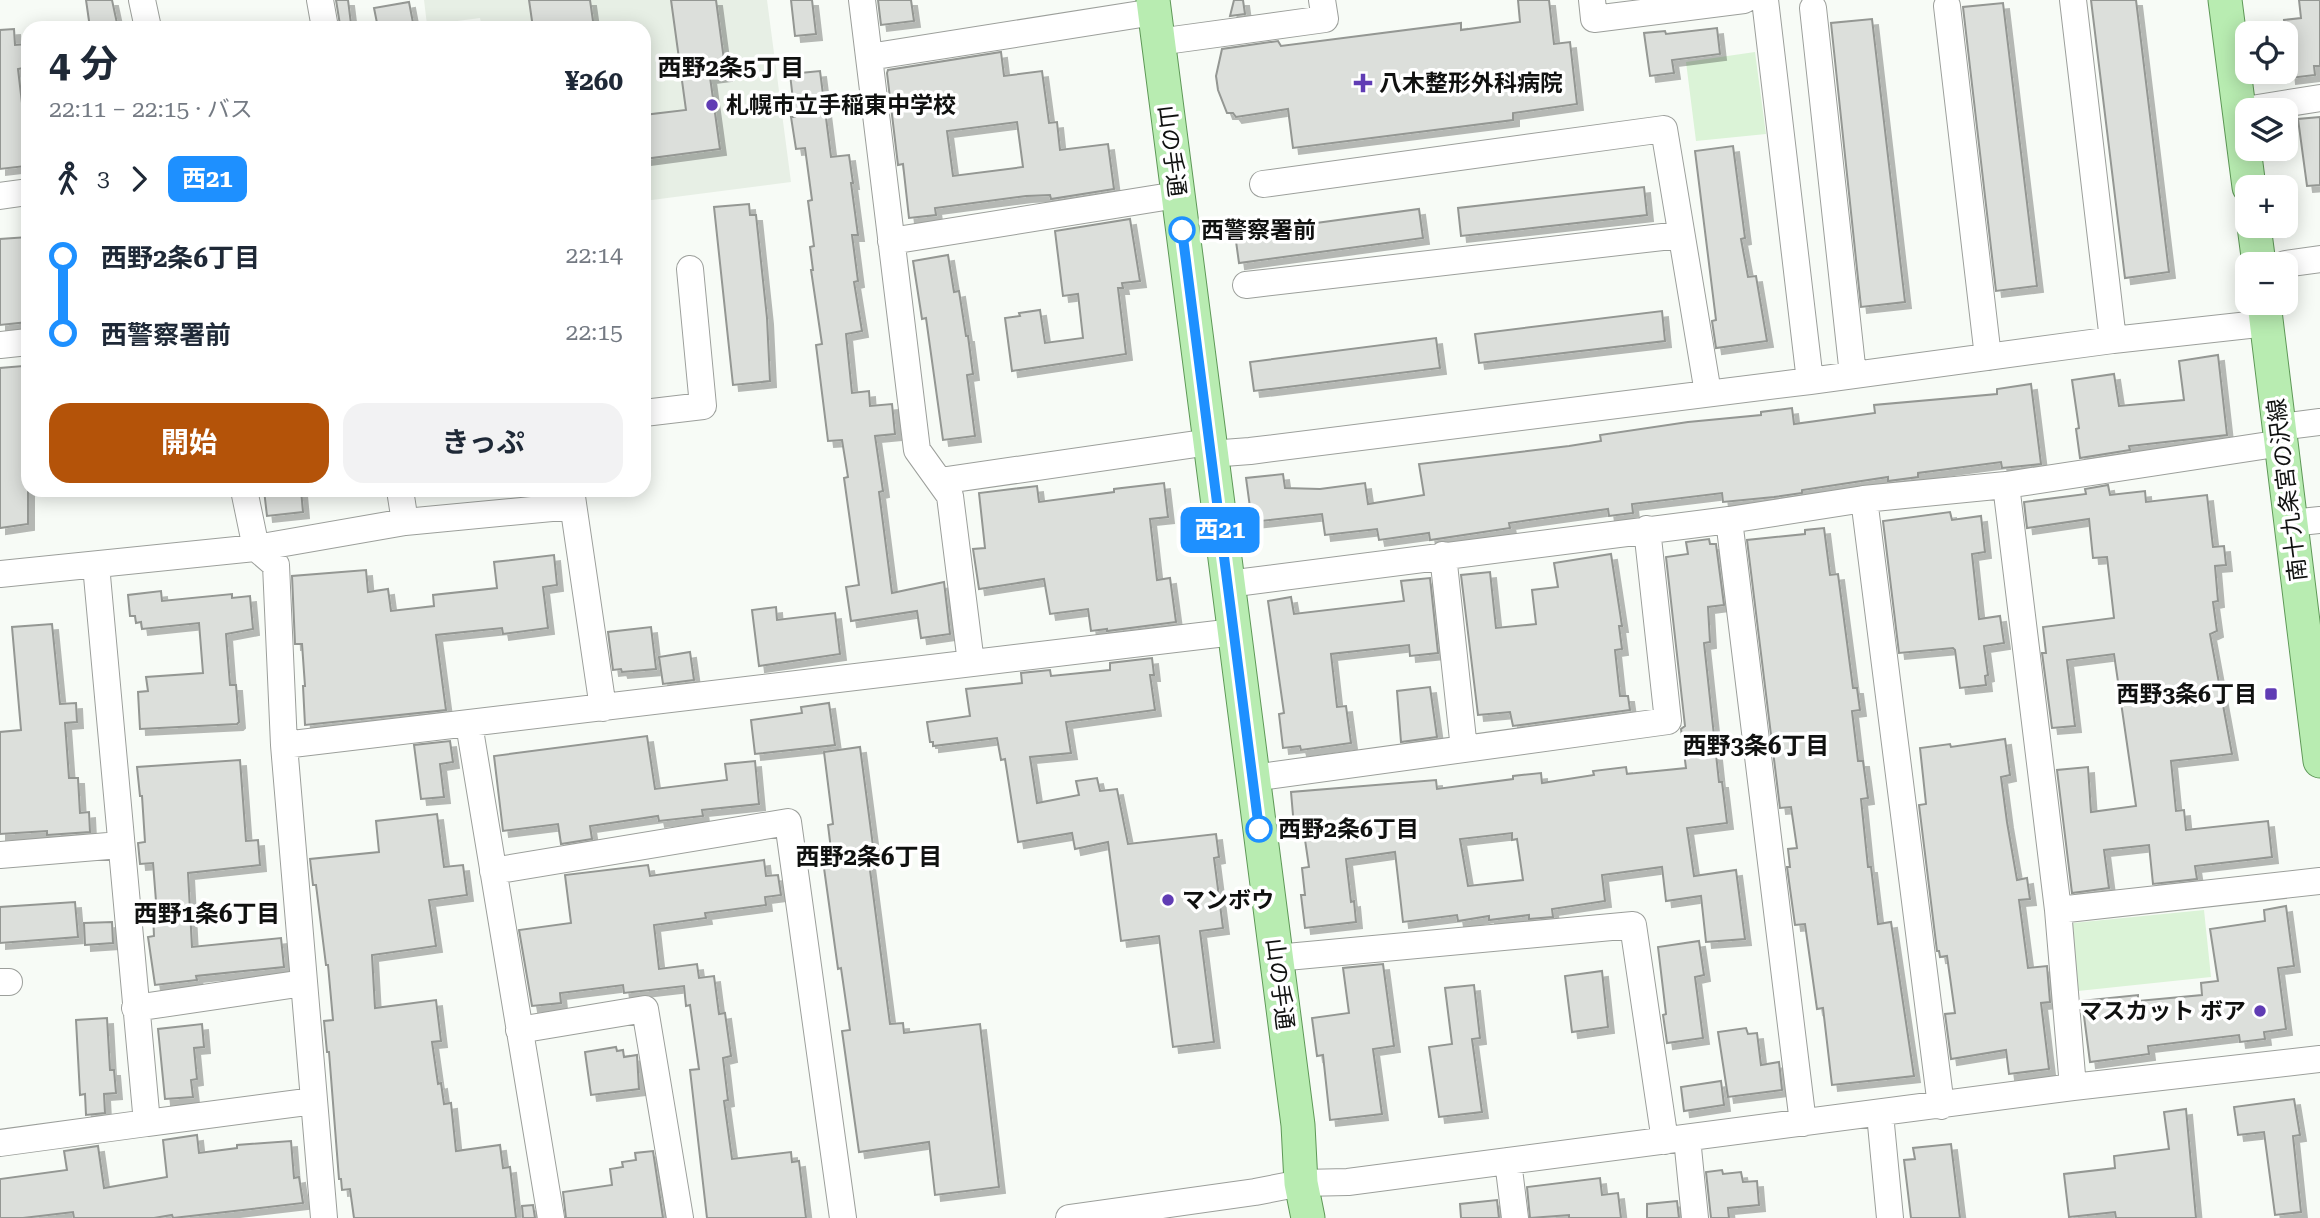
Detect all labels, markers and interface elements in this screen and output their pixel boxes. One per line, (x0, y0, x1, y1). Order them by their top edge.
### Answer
map controls (2235, 21, 2298, 315)
button: locate (2235, 21, 2298, 84)
text: 4 分 (49, 42, 118, 86)
district label: 西野2条5丁目 (658, 54, 804, 82)
text: ¥260 (565, 66, 623, 96)
place label: 八木整形外科病院 (1379, 70, 1563, 97)
marker: 八木整形外科病院 (1353, 73, 1373, 93)
place label: 札幌市立手稲東中学校 (726, 92, 956, 119)
text: 22:11 – 22:15 · バス (49, 96, 253, 123)
marker: 札幌市立手稲東中学校 (704, 97, 720, 113)
button: layers (2235, 98, 2298, 161)
street label: 山の手通 (1152, 104, 1191, 198)
icon: walk (49, 160, 87, 198)
icon: forward (120, 160, 158, 198)
text: 3 (97, 165, 110, 192)
text: 西21 (182, 165, 233, 193)
button: + (2235, 175, 2298, 238)
marker: 西警察署前 (1169, 217, 1195, 243)
place label: 西警察署前 (1201, 217, 1316, 244)
text: 22:14 (566, 242, 623, 269)
text: 西野2条6丁目 (101, 243, 260, 273)
button: − (2235, 252, 2298, 315)
text: 22:15 (566, 319, 623, 346)
text: 西警察署前 (101, 320, 231, 350)
street label: 南十九条宮の沢線 (2263, 397, 2312, 583)
button: 開始 (49, 403, 329, 483)
button: きっぷ (343, 403, 623, 483)
line badge: 西21 (1180, 507, 1260, 553)
text: 西21 (1195, 516, 1245, 544)
place label: 西野3条6丁目 (2116, 681, 2257, 708)
marker: 西野3条6丁目 (2263, 686, 2279, 702)
district label: 西野3条6丁目 (1683, 732, 1829, 760)
marker: 西野2条6丁目 (1246, 816, 1272, 842)
place label: 西野2条6丁目 (1278, 816, 1419, 843)
district label: 西野2条6丁目 (796, 843, 942, 871)
place label: マンボウ (1182, 887, 1274, 914)
marker: マンボウ (1160, 892, 1176, 908)
district label: 西野1条6丁目 (134, 900, 280, 928)
street label: 山の手通 (1260, 937, 1299, 1031)
place label: マスカット ボア (2079, 998, 2246, 1025)
marker: マスカット ボア (2252, 1003, 2268, 1019)

